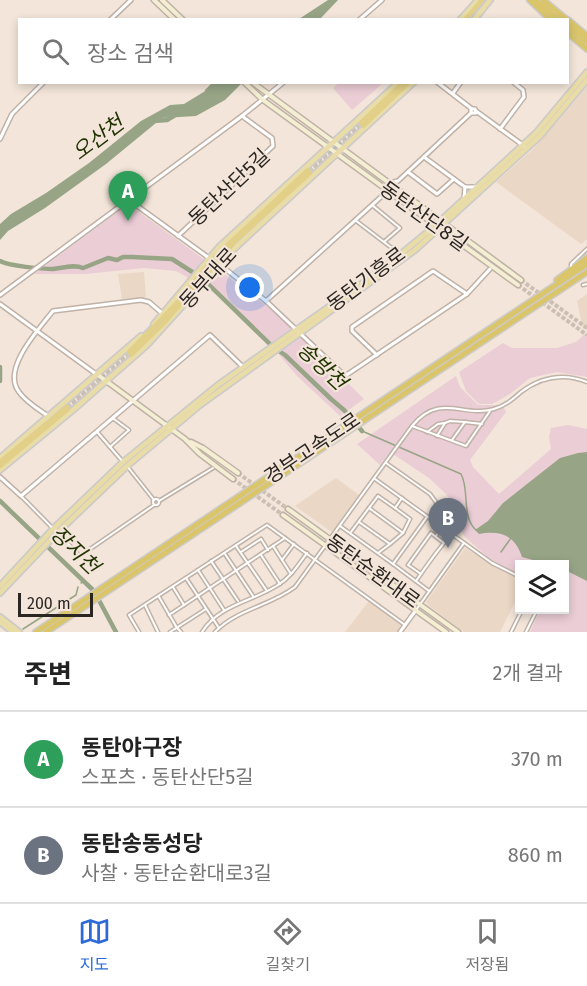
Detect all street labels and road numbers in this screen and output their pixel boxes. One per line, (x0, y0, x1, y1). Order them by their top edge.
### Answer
street label: 동탄산단5길 (184, 143, 274, 231)
street label: 동탄산단8길 (375, 176, 473, 256)
street label: 동탄기흥로 (322, 242, 410, 316)
street label: 동부대로 (174, 243, 242, 313)
street label: 경부고속도로 (260, 407, 364, 489)
street label: 동탄순환대로 (321, 529, 425, 613)

